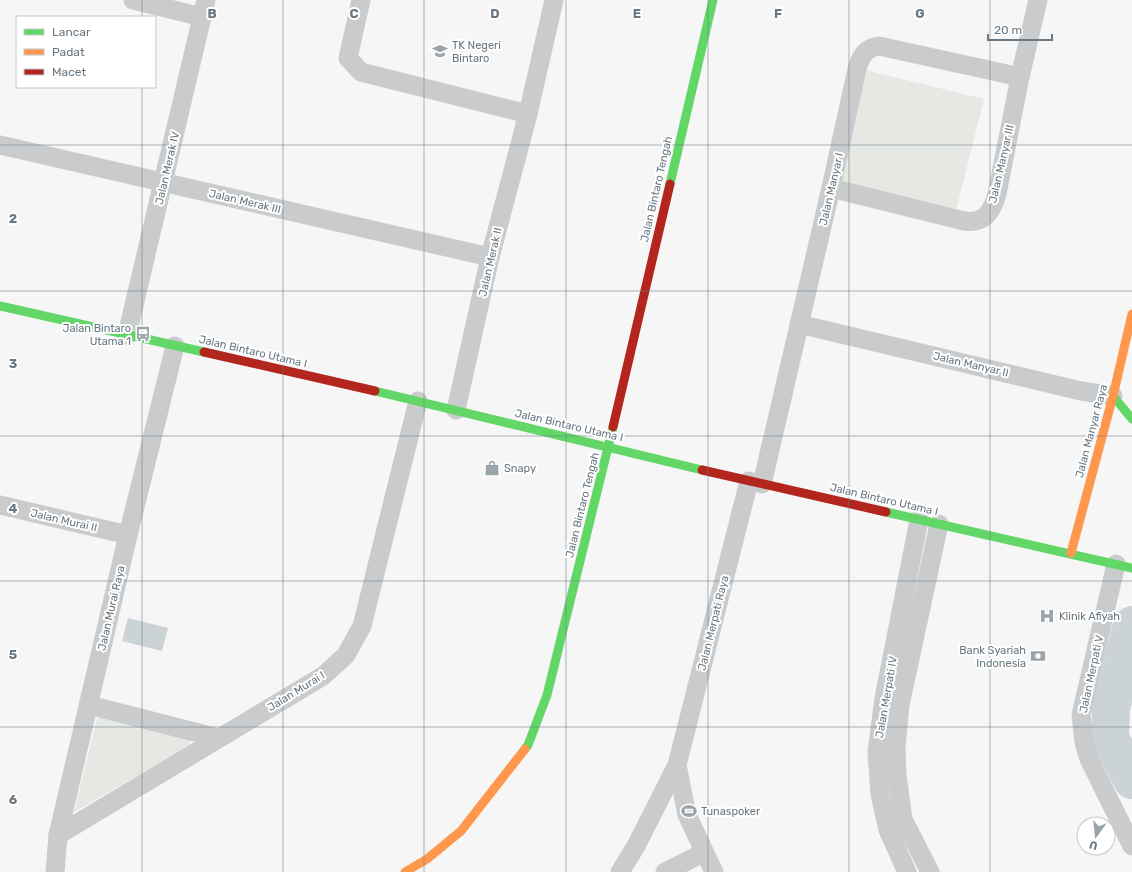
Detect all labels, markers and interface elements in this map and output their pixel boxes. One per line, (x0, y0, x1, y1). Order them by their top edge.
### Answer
text: B (207, 6, 217, 21)
text: C (349, 6, 359, 21)
text: D (490, 6, 500, 21)
text: E (633, 6, 641, 21)
text: F (774, 6, 782, 21)
text: G (915, 6, 925, 21)
legend (16, 16, 156, 88)
scale bar (988, 16, 1052, 42)
text: 20 m (994, 23, 1022, 37)
text: Lancar (52, 25, 91, 39)
place label: TK Negeri Bintaro (452, 39, 501, 65)
school or university icon: TK Negeri Bintaro (431, 42, 449, 60)
text: Padat (52, 45, 85, 59)
text: Macet (52, 65, 86, 79)
street label: Jalan Manyar III (986, 124, 1017, 205)
street label: Jalan Merak IV (153, 130, 182, 206)
street label: Jalan Bintaro Tengah (638, 135, 675, 243)
street label: Jalan Manyar I (817, 152, 846, 227)
street label: Jalan Merak III (208, 187, 282, 216)
text: 2 (9, 211, 17, 226)
street label: Jalan Merak II (476, 226, 505, 298)
place label: Jalan Bintaro Utama 1 (63, 322, 131, 348)
bus stop icon: Jalan Bintaro Utama 1 (134, 325, 152, 343)
street label: Jalan Bintaro Utama I (197, 333, 308, 370)
street label: Jalan Manyar II (932, 349, 1010, 379)
text: 3 (9, 356, 18, 371)
street label: Jalan Manyar Raya (1073, 383, 1110, 479)
street label: Jalan Bintaro Utama I (513, 407, 624, 444)
street label: Jalan Bintaro Tengah (563, 451, 602, 559)
shop icon: Snapy (483, 459, 501, 477)
place label: Snapy (504, 462, 536, 475)
street label: Jalan Bintaro Utama I (828, 481, 939, 518)
text: 4 (9, 501, 18, 516)
street label: Jalan Murai II (29, 507, 98, 534)
street label: Jalan Murai Raya (95, 564, 128, 652)
street label: Jalan Merpati Raya (695, 574, 732, 672)
hospital icon: Klinik Afiyah (1038, 607, 1056, 625)
place label: Klinik Afiyah (1059, 610, 1120, 623)
street label: Jalan Merpati V (1077, 634, 1106, 714)
place label: Bank Syariah Indonesia (959, 644, 1026, 670)
text: 5 (9, 647, 17, 662)
bank icon: Bank Syariah Indonesia (1029, 647, 1047, 665)
street label: Jalan Merpati IV (873, 655, 900, 739)
street label: Jalan Murai I (265, 669, 327, 714)
text: 6 (9, 792, 18, 807)
sports icon: Tunaspoker (680, 802, 698, 820)
place label: Tunaspoker (701, 805, 761, 818)
north arrow (1076, 816, 1116, 856)
text: U (1088, 838, 1099, 852)

